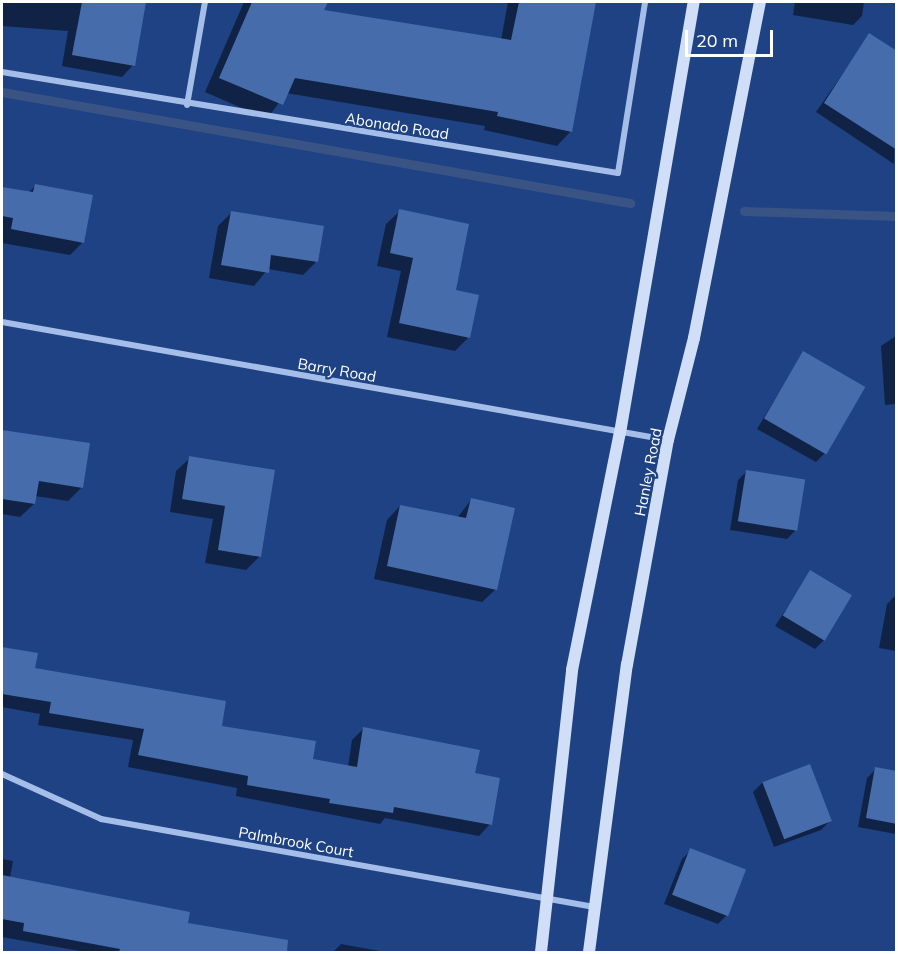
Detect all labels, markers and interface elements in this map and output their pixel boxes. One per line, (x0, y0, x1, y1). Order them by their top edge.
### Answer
scale bar (688, 18, 776, 56)
text: 20 m (696, 29, 738, 52)
street label: Abonado Road (344, 109, 450, 143)
street label: Barry Road (296, 354, 378, 386)
street label: Hanley Road (631, 426, 665, 518)
street label: Palmbrook Court (237, 823, 355, 861)

